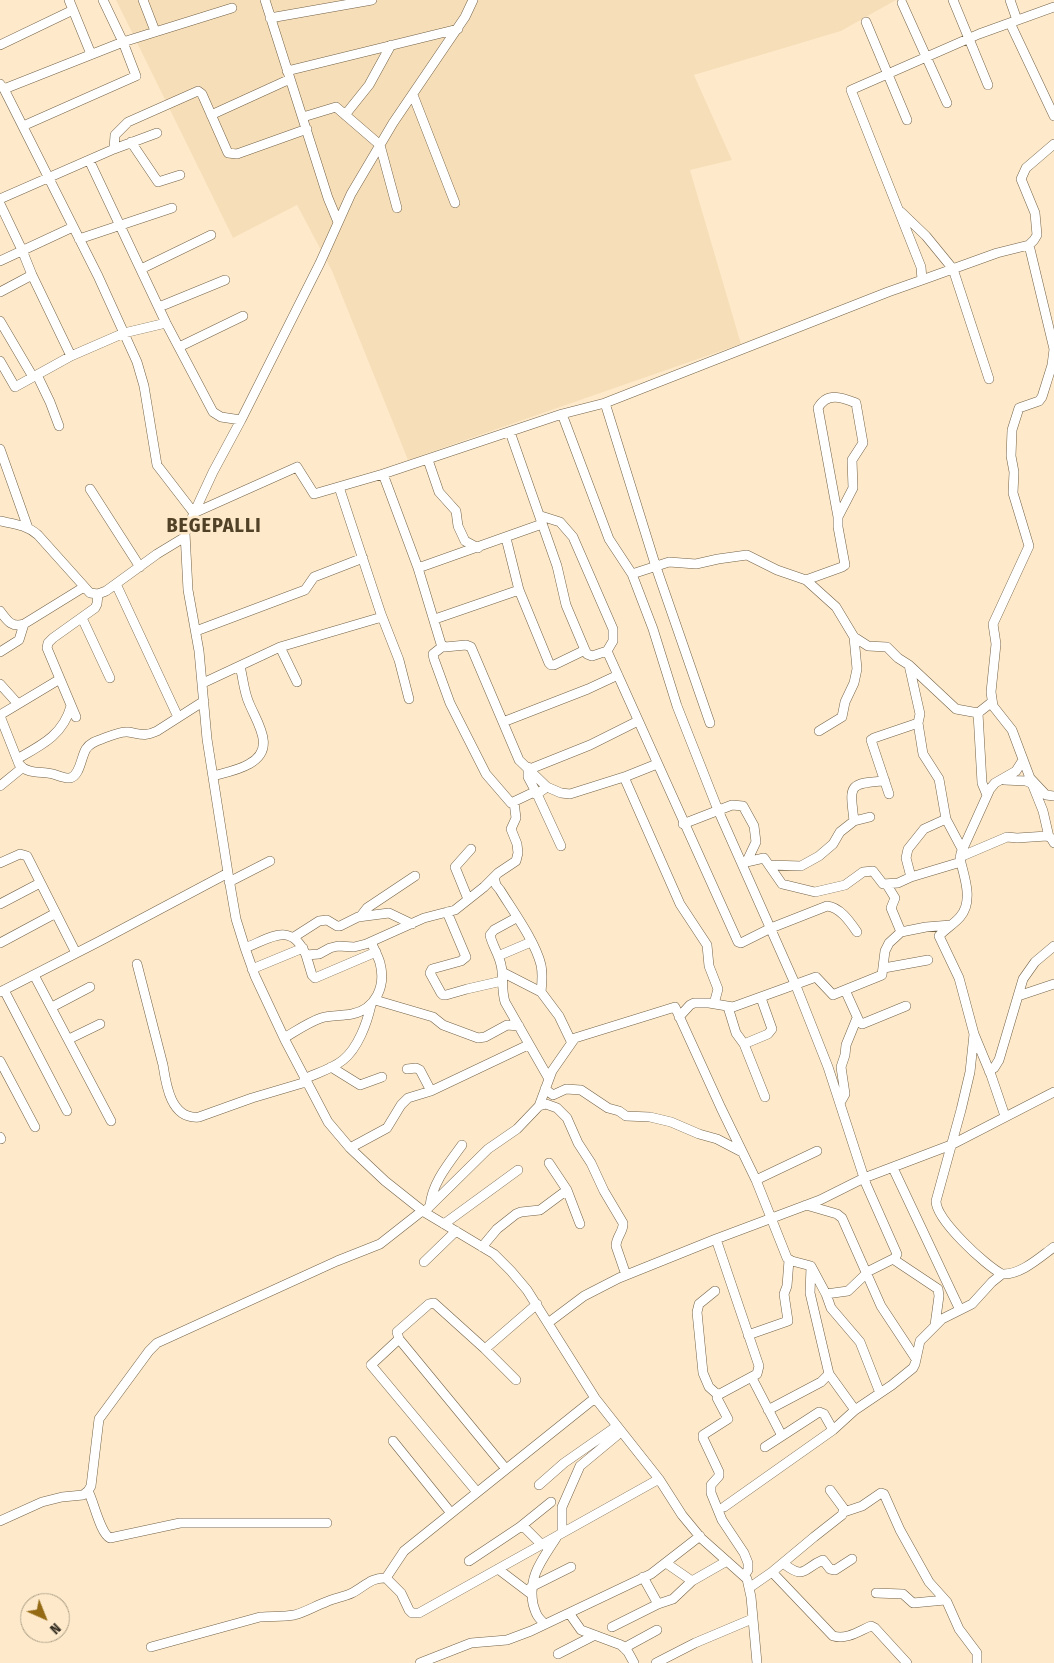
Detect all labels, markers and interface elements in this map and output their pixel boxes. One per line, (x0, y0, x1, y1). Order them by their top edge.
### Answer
district label: BEGEPALLI (165, 514, 263, 538)
north arrow (20, 1593, 70, 1643)
text: N (46, 1619, 64, 1637)

